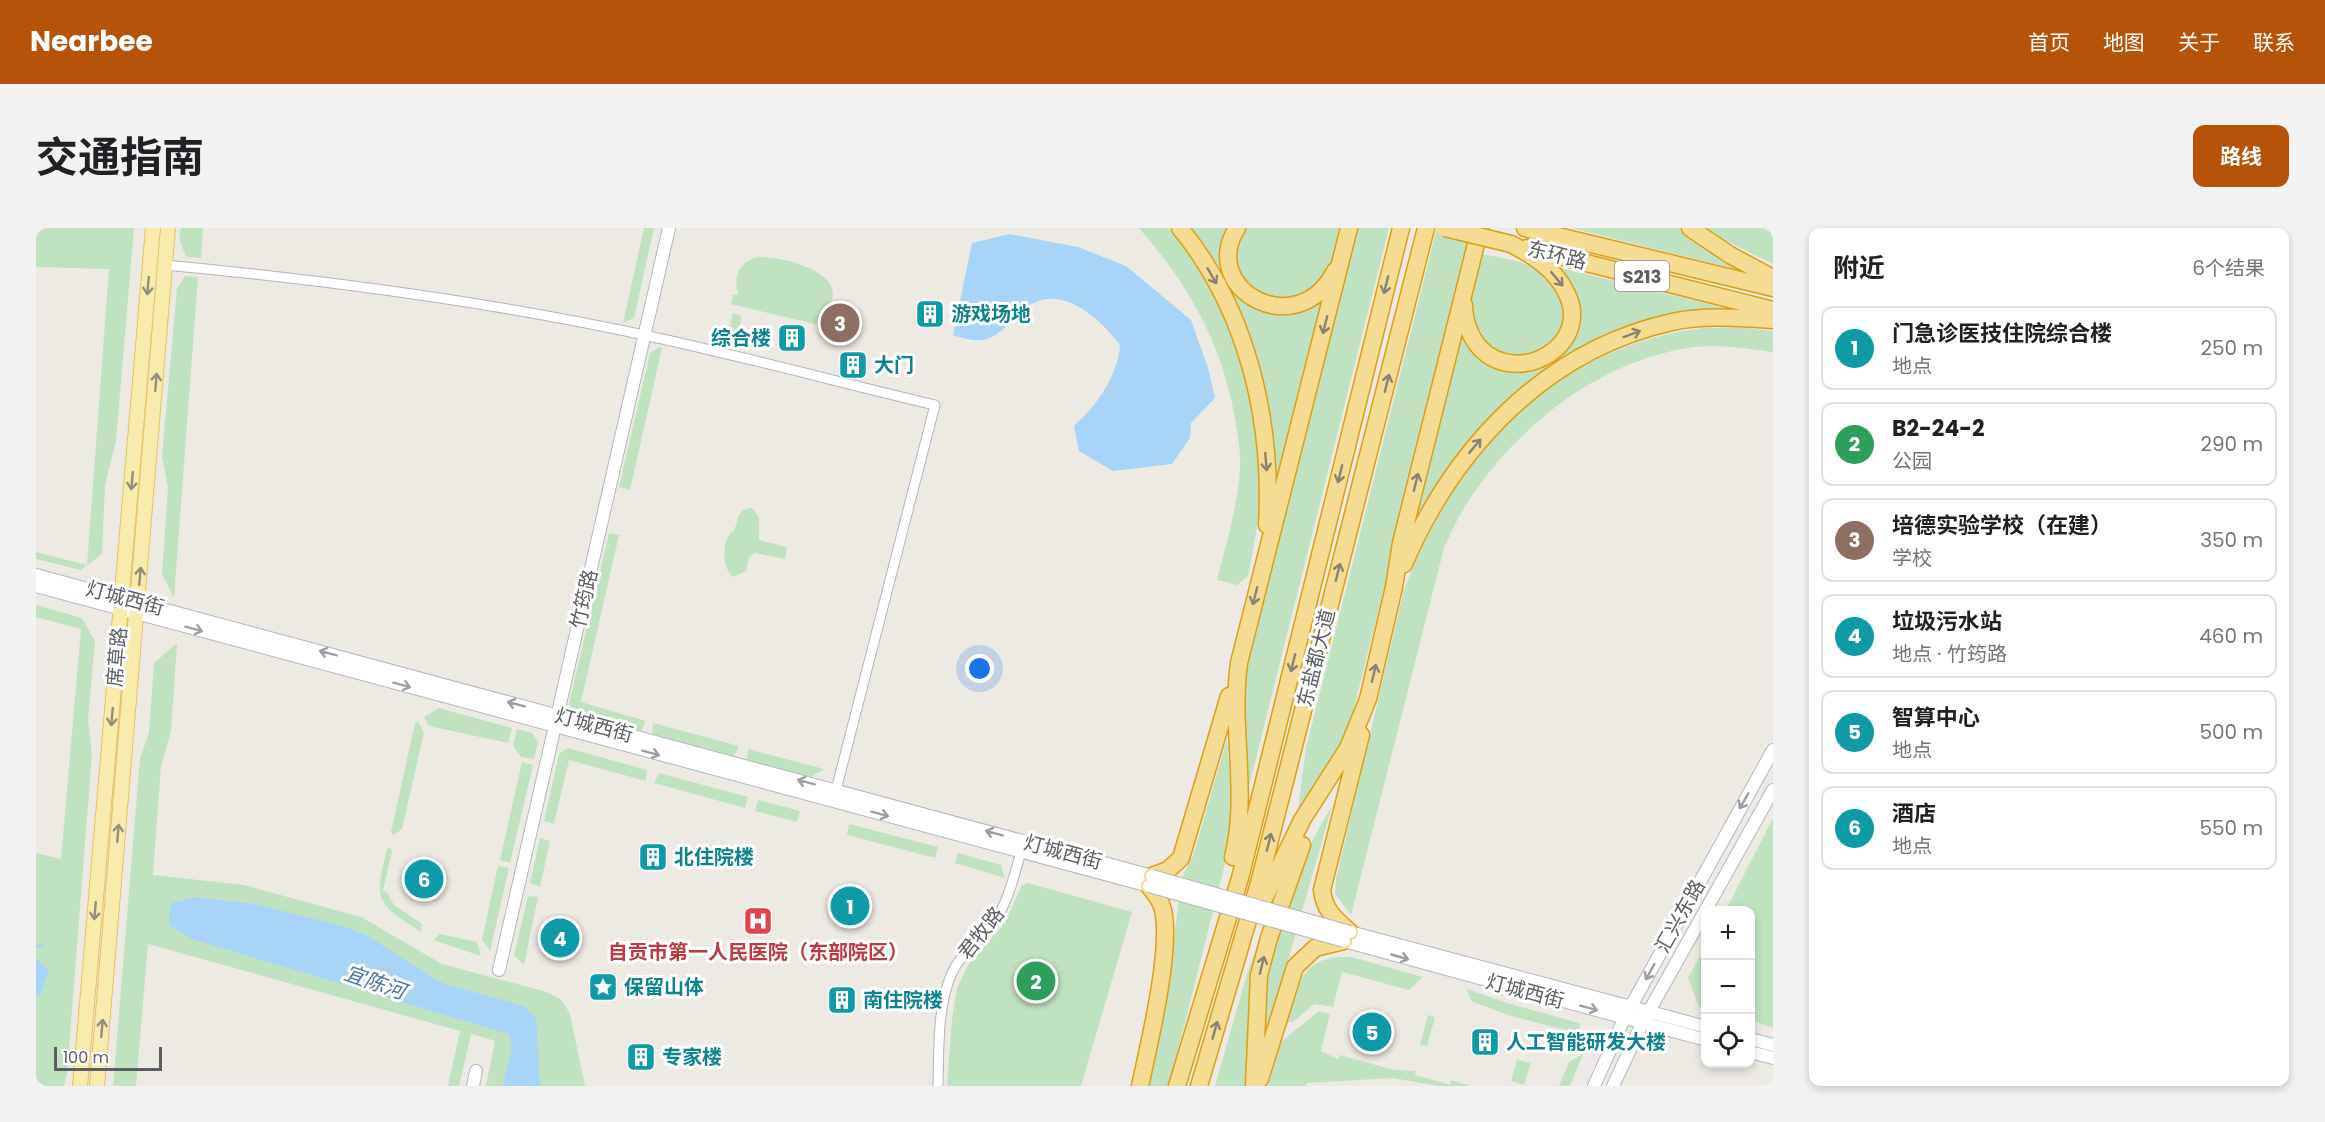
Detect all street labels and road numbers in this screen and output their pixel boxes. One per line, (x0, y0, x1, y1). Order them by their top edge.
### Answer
street label: 东环路 (1525, 234, 1589, 276)
road number: S213 (1615, 261, 1669, 291)
street label: 竹筠路 (564, 567, 604, 631)
street label: 灯城西街 (83, 574, 167, 622)
street label: 东盐都大道 (1290, 606, 1342, 710)
street label: 席草路 (100, 626, 134, 688)
street label: 灯城西街 (552, 701, 636, 749)
street label: 灯城西街 (1021, 828, 1105, 876)
street label: 汇兴东路 (1648, 874, 1712, 958)
street label: 君牧路 (951, 901, 1011, 965)
street label: 灯城西街 (1483, 967, 1567, 1015)

